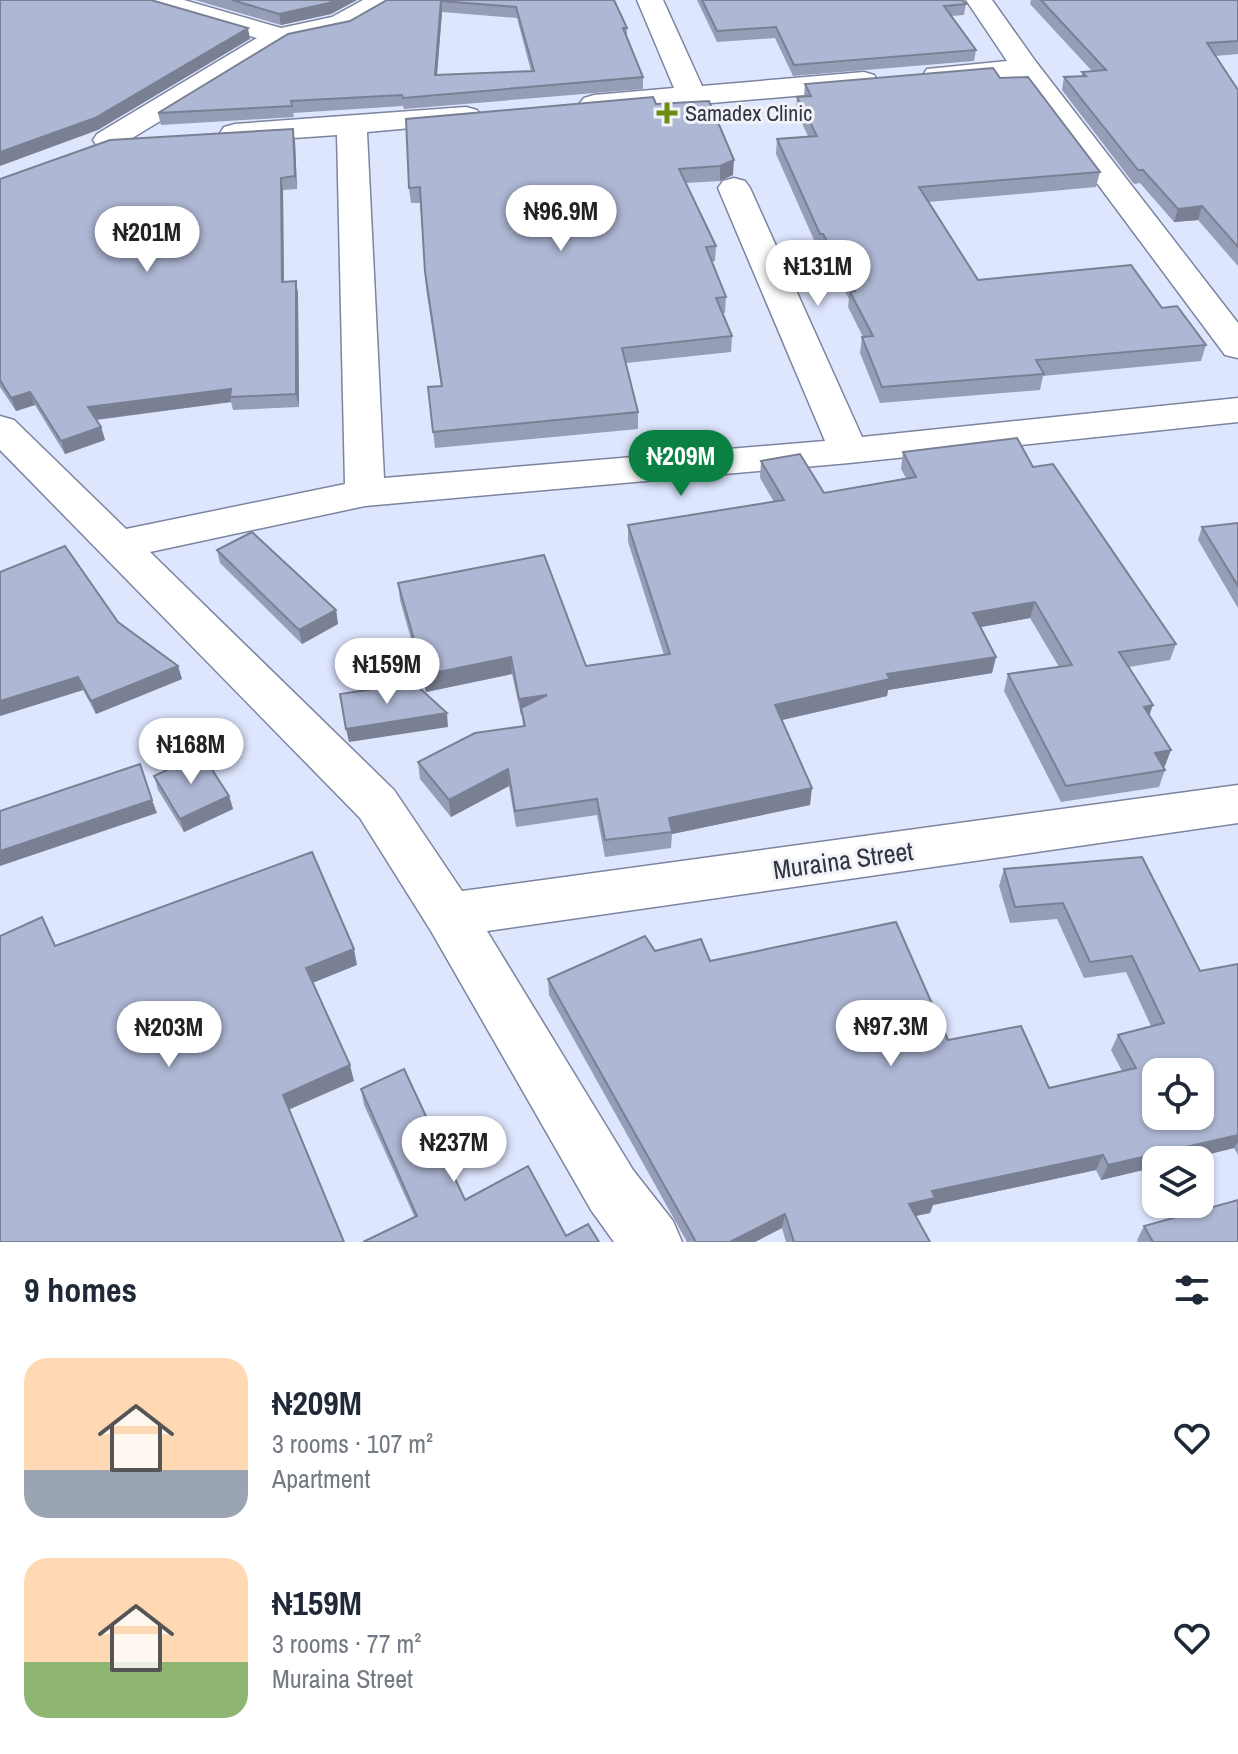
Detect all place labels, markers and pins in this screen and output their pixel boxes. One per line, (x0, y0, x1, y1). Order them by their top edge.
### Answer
place label: Samadex Clinic (685, 98, 812, 128)
marker: Samadex Clinic (656, 102, 678, 124)
pin: ₦96.9M (496, 185, 626, 253)
pin: ₦201M (91, 206, 203, 274)
pin: ₦131M (762, 240, 874, 308)
pin: ₦209M (625, 430, 737, 498)
pin: ₦159M (331, 638, 443, 706)
pin: ₦168M (135, 718, 247, 786)
pin: ₦97.3M (826, 1000, 956, 1068)
pin: ₦203M (113, 1001, 225, 1069)
pin: ₦237M (398, 1116, 510, 1184)

